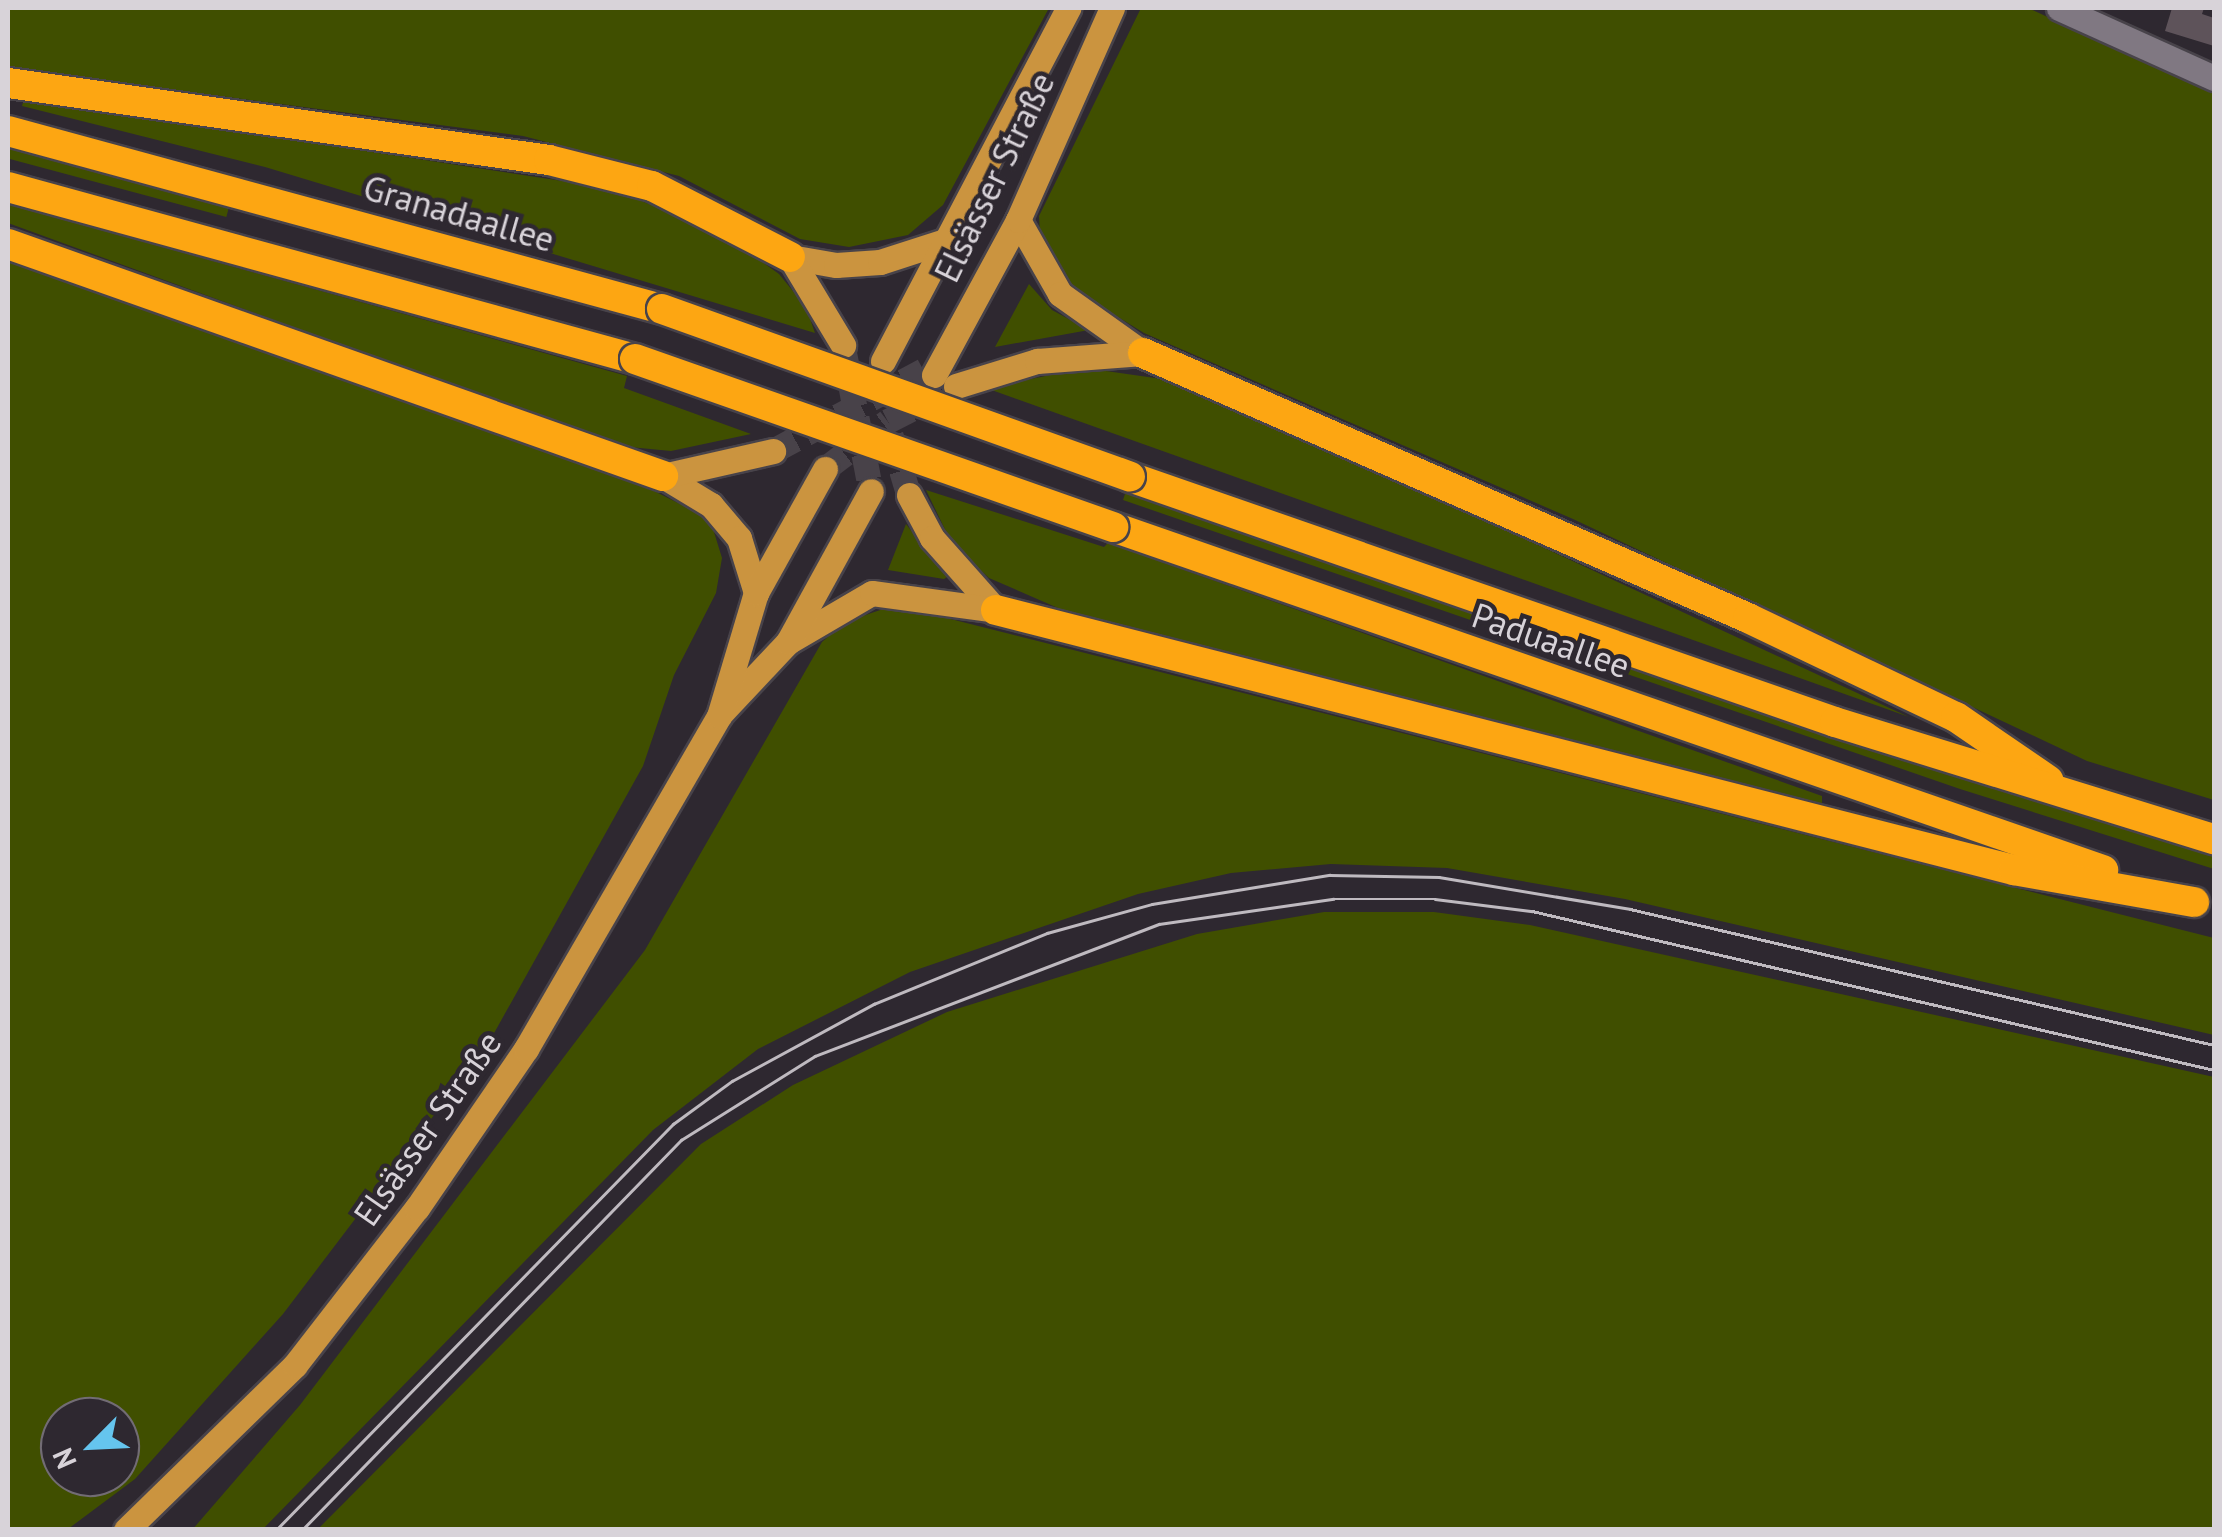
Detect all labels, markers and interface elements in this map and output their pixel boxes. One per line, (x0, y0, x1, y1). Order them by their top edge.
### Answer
street label: Elsässer Straße (925, 65, 1063, 289)
street label: Granadaallee (359, 166, 559, 260)
street label: Paduaallee (1467, 593, 1635, 687)
street label: Elsässer Straße (344, 1023, 510, 1233)
north arrow (40, 1397, 140, 1497)
text: N (43, 1443, 85, 1475)

